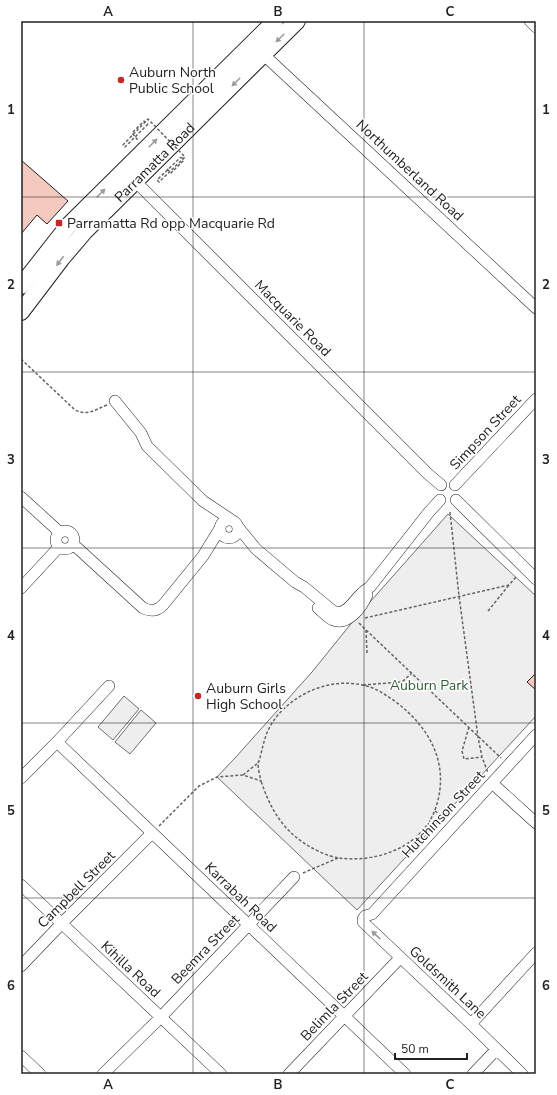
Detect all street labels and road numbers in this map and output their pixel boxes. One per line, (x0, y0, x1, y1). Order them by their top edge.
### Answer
street label: Northumberland Road (352, 115, 468, 225)
street label: Parramatta Road (110, 119, 199, 207)
street label: Macquarie Road (250, 276, 335, 361)
street label: Simpson Street (446, 391, 525, 474)
street label: Hutchinson Street (398, 766, 489, 862)
street label: Campbell Street (33, 846, 119, 932)
street label: Karrabah Road (201, 858, 281, 937)
street label: Beemra Street (167, 910, 244, 989)
street label: Kihilla Road (97, 937, 165, 1002)
street label: Goldsmith Lane (405, 942, 490, 1023)
street label: Belimla Street (296, 967, 372, 1045)

